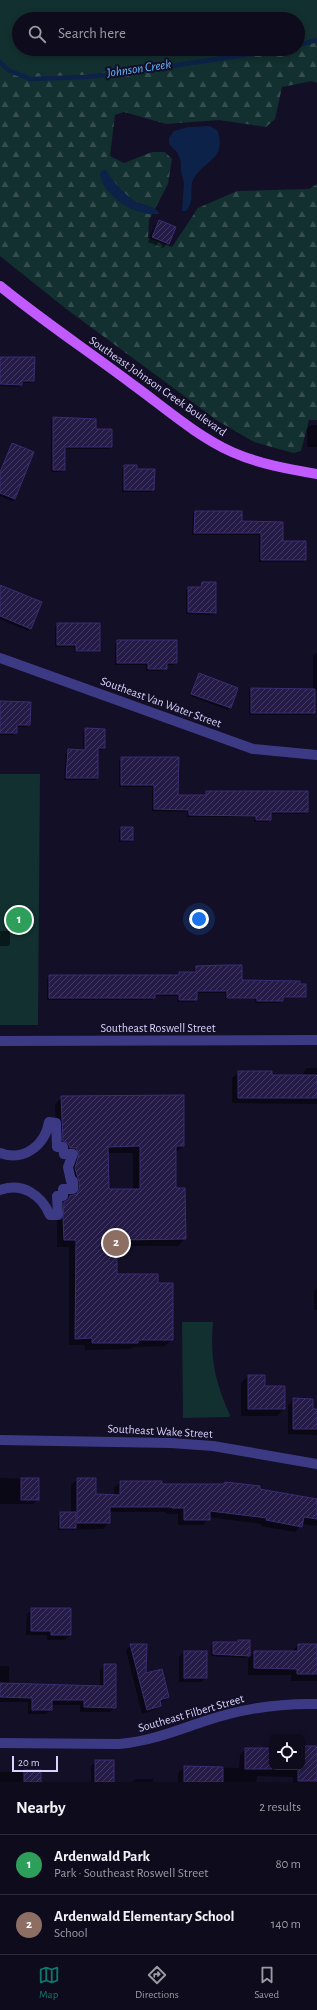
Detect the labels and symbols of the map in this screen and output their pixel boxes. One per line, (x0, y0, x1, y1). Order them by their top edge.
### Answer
water label: Johnson Creek (105, 58, 172, 80)
street label: Southeast Johnson Creek Boulevard (87, 334, 229, 438)
street label: Southeast Van Water Street (99, 675, 223, 729)
pin: 1 (6, 905, 32, 935)
your location (189, 909, 209, 929)
street label: Southeast Roswell Street (101, 1022, 216, 1034)
pin: 2 (103, 1228, 129, 1258)
street label: Southeast Wake Street (107, 1422, 213, 1440)
street label: Southeast Filbert Street (137, 1692, 245, 1734)
scale bar (12, 1754, 58, 1773)

